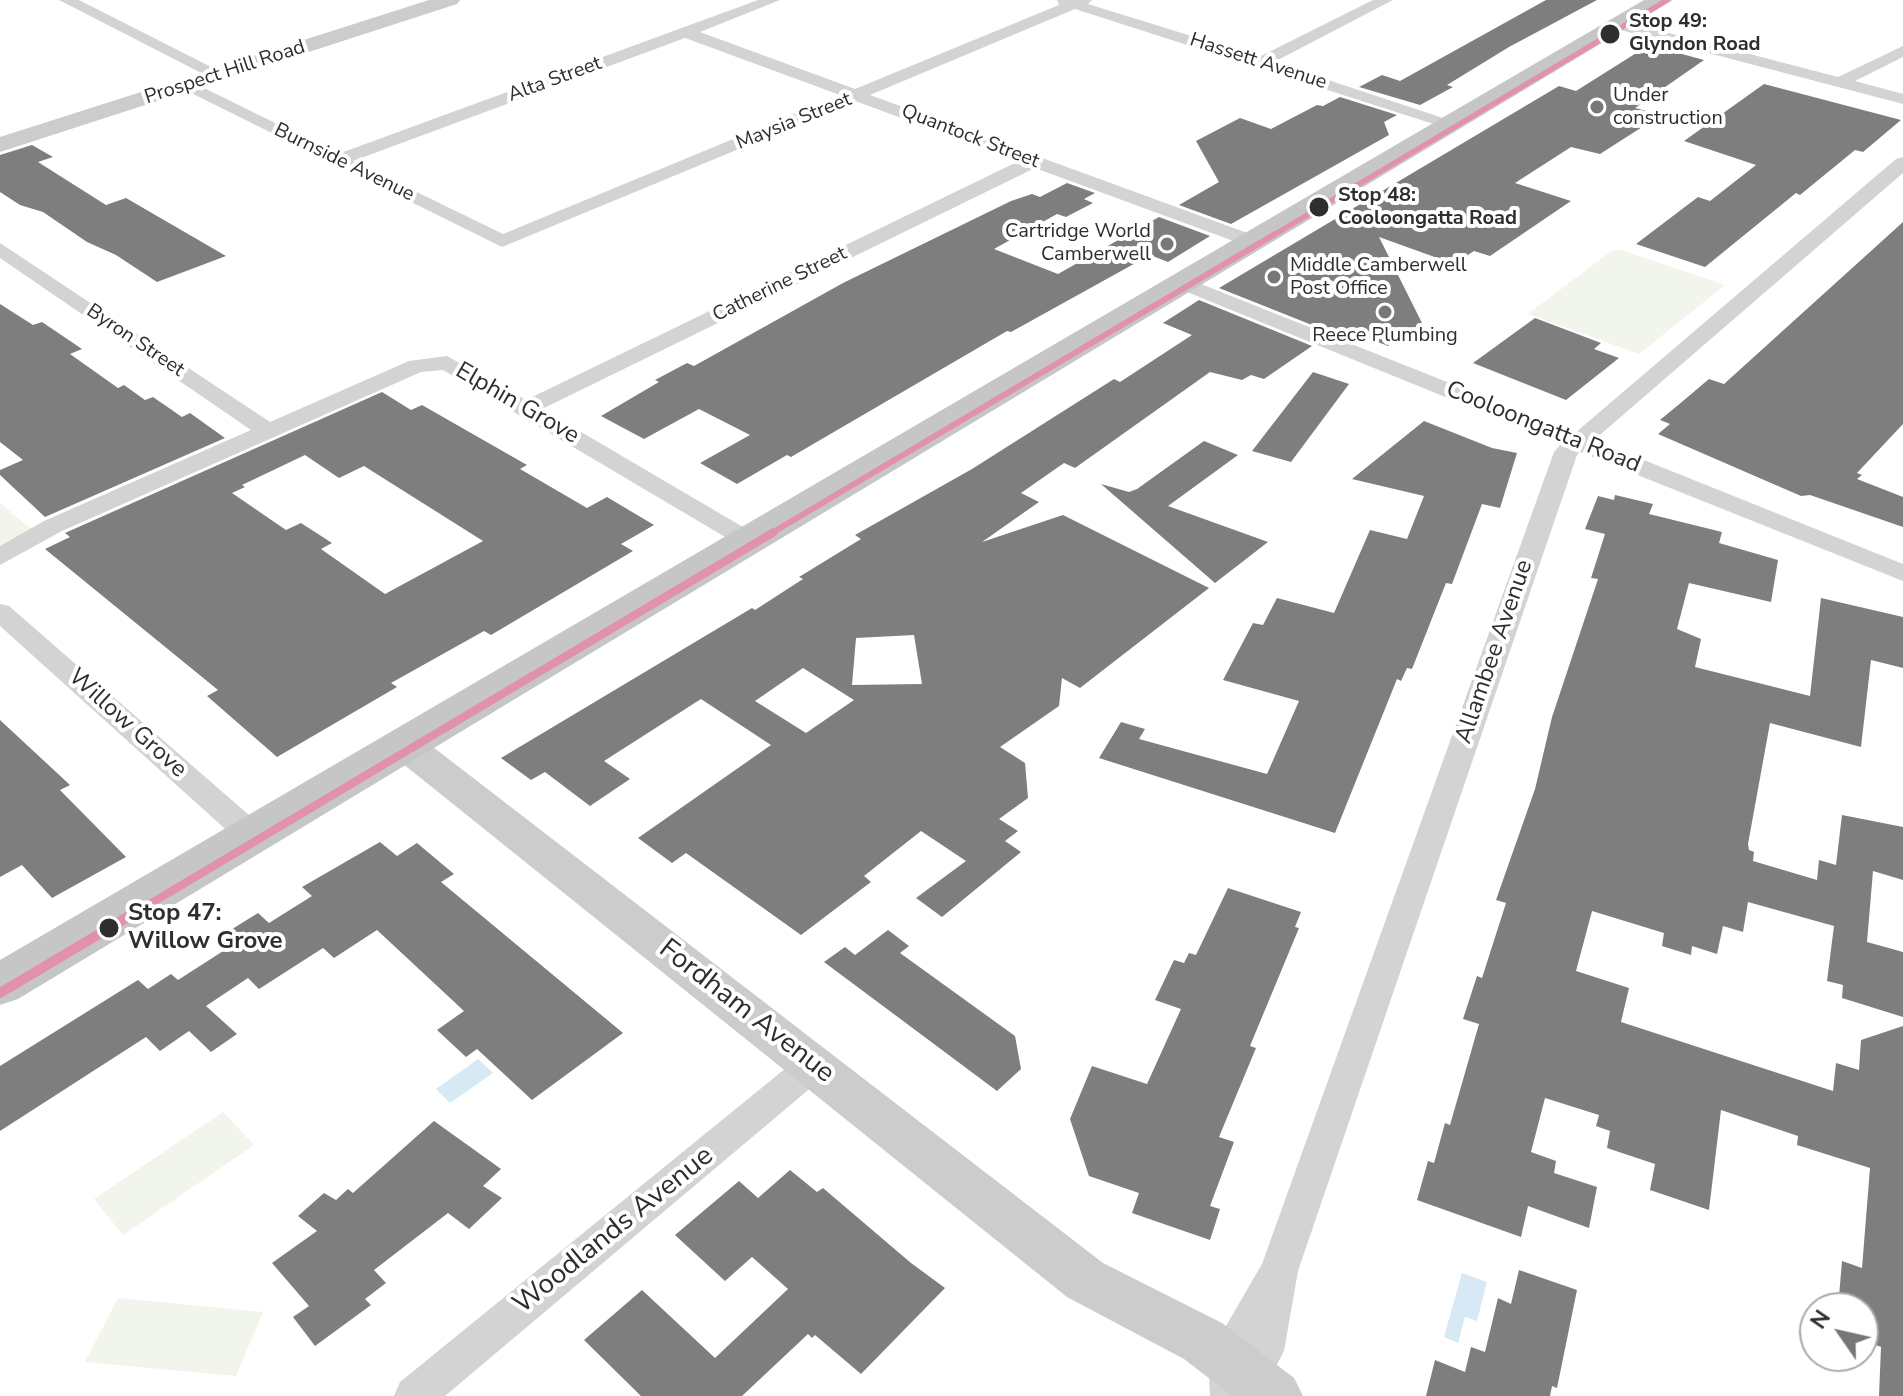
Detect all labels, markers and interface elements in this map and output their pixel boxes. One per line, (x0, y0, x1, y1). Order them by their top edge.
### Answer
place label: Stop 49: Glyndon Road (1629, 10, 1761, 57)
marker: Stop 49: Glyndon Road (1598, 22, 1622, 46)
street label: Hassett Avenue (1186, 29, 1330, 95)
street label: Prospect Hill Road (142, 36, 308, 110)
street label: Alta Street (505, 52, 605, 108)
place label: Under construction (1613, 84, 1723, 131)
street label: Maysia Street (733, 88, 855, 156)
marker: Under construction (1588, 98, 1606, 116)
street label: Quantock Street (898, 100, 1042, 174)
street label: Burnside Avenue (270, 119, 418, 207)
place label: Stop 48: Cooloongatta Road (1338, 184, 1517, 231)
marker: Stop 48: Cooloongatta Road (1307, 195, 1331, 219)
place label: Cartridge World Camberwell (1005, 220, 1151, 267)
marker: Cartridge World Camberwell (1158, 235, 1176, 253)
street label: Catherine Street (709, 242, 851, 328)
place label: Middle Camberwell Post Office (1290, 254, 1467, 301)
marker: Middle Camberwell Post Office (1265, 268, 1283, 286)
street label: Byron Street (81, 299, 189, 383)
marker: Reece Plumbing (1376, 303, 1394, 321)
place label: Reece Plumbing (1312, 324, 1458, 348)
street label: Elphin Grove (450, 357, 584, 451)
street label: Cooloongatta Road (1442, 376, 1644, 480)
street label: Allambee Avenue (1450, 556, 1540, 748)
street label: Willow Grove (62, 663, 192, 785)
place label: Stop 47: Willow Grove (128, 900, 282, 956)
marker: Stop 47: Willow Grove (97, 916, 121, 940)
street label: Fordham Avenue (651, 933, 841, 1091)
street label: Woodlands Avenue (507, 1140, 721, 1322)
north arrow (1799, 1292, 1879, 1372)
text: N (1804, 1304, 1838, 1335)

